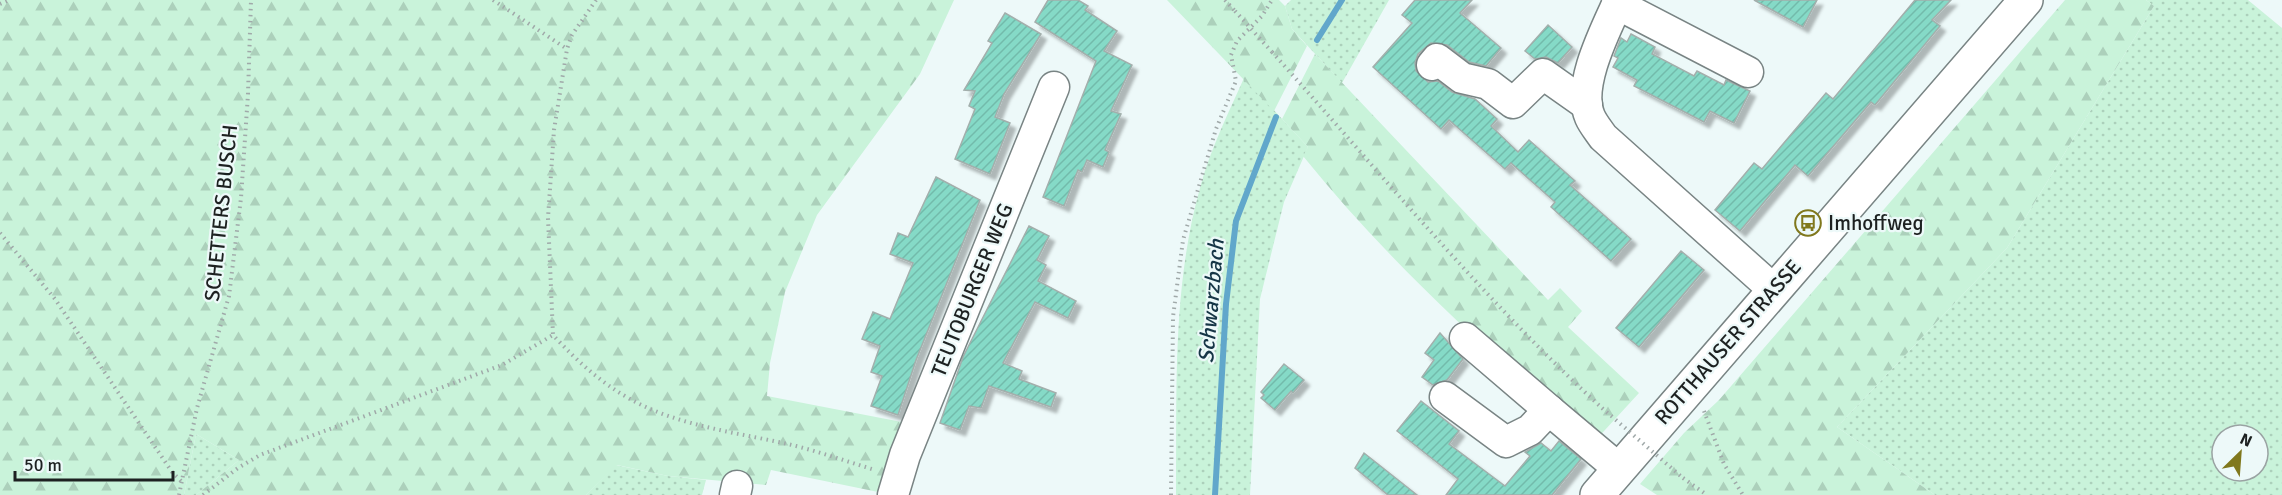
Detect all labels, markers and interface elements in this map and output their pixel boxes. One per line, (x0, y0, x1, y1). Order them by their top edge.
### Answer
street label: SCHETTERS BUSCH (199, 123, 243, 303)
street label: TEUTOBURGER WEG (925, 200, 1019, 380)
bus stop icon: Imhoffweg (1793, 208, 1823, 238)
place label: Imhoffweg (1828, 210, 1924, 236)
water label: Schwarzbach (1192, 237, 1230, 364)
street label: ROTTHAUSER STRASSE (1649, 254, 1807, 430)
north arrow (2210, 423, 2270, 483)
text: N (2237, 429, 2255, 452)
scale bar (15, 444, 172, 482)
text: 50 m (24, 454, 62, 476)

